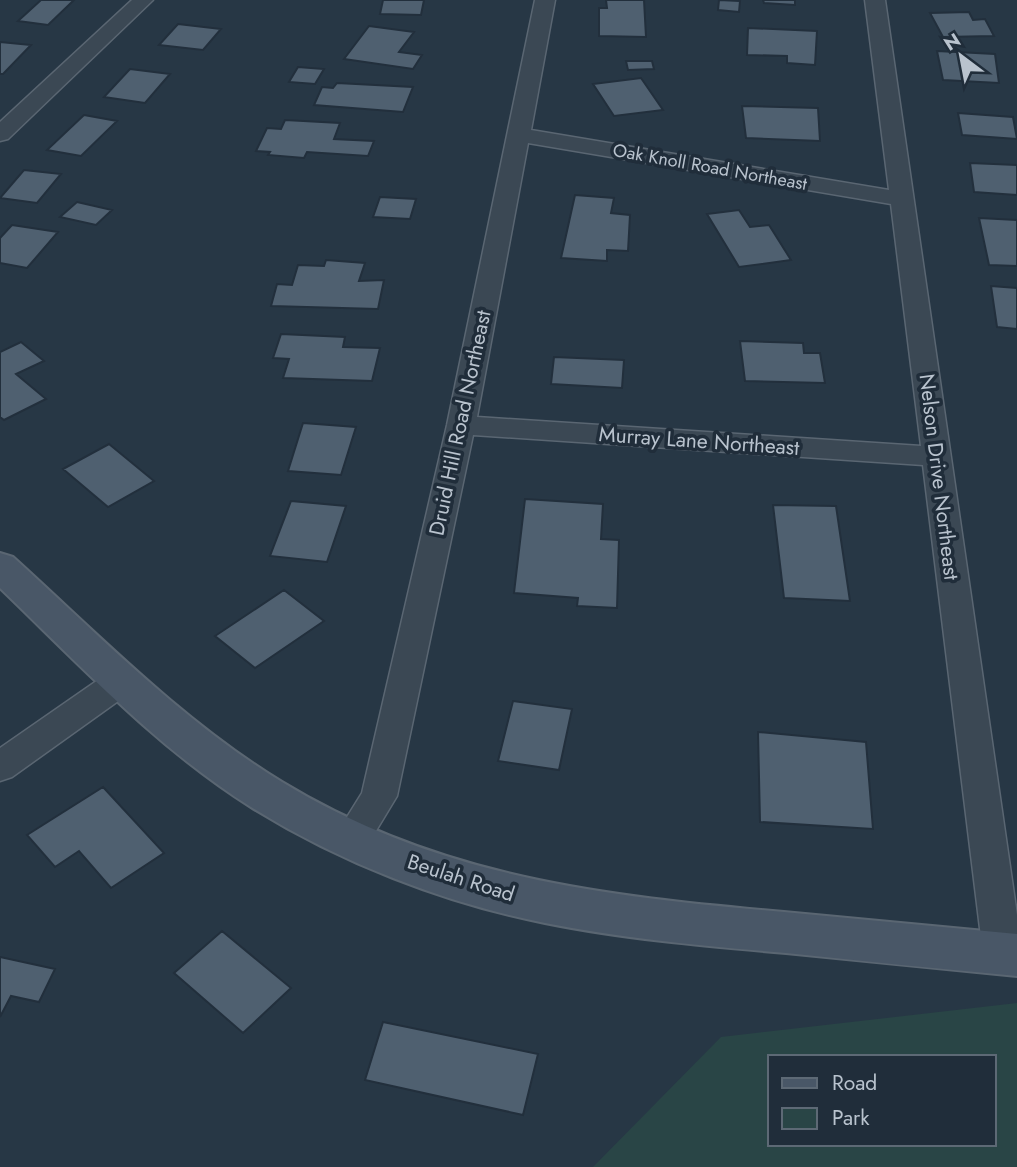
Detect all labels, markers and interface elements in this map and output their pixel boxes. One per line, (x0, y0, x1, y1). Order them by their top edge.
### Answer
north arrow (926, 21, 996, 91)
text: N (939, 27, 966, 57)
street label: Oak Knoll Road Northeast (611, 137, 810, 197)
street label: Druid Hill Road Northeast (421, 308, 499, 538)
street label: Nelson Drive Northeast (911, 372, 967, 582)
street label: Murray Lane Northeast (598, 419, 800, 463)
street label: Beulah Road (404, 847, 518, 909)
legend (768, 1055, 996, 1146)
text: Road (832, 1068, 877, 1098)
text: Park (832, 1103, 870, 1133)

